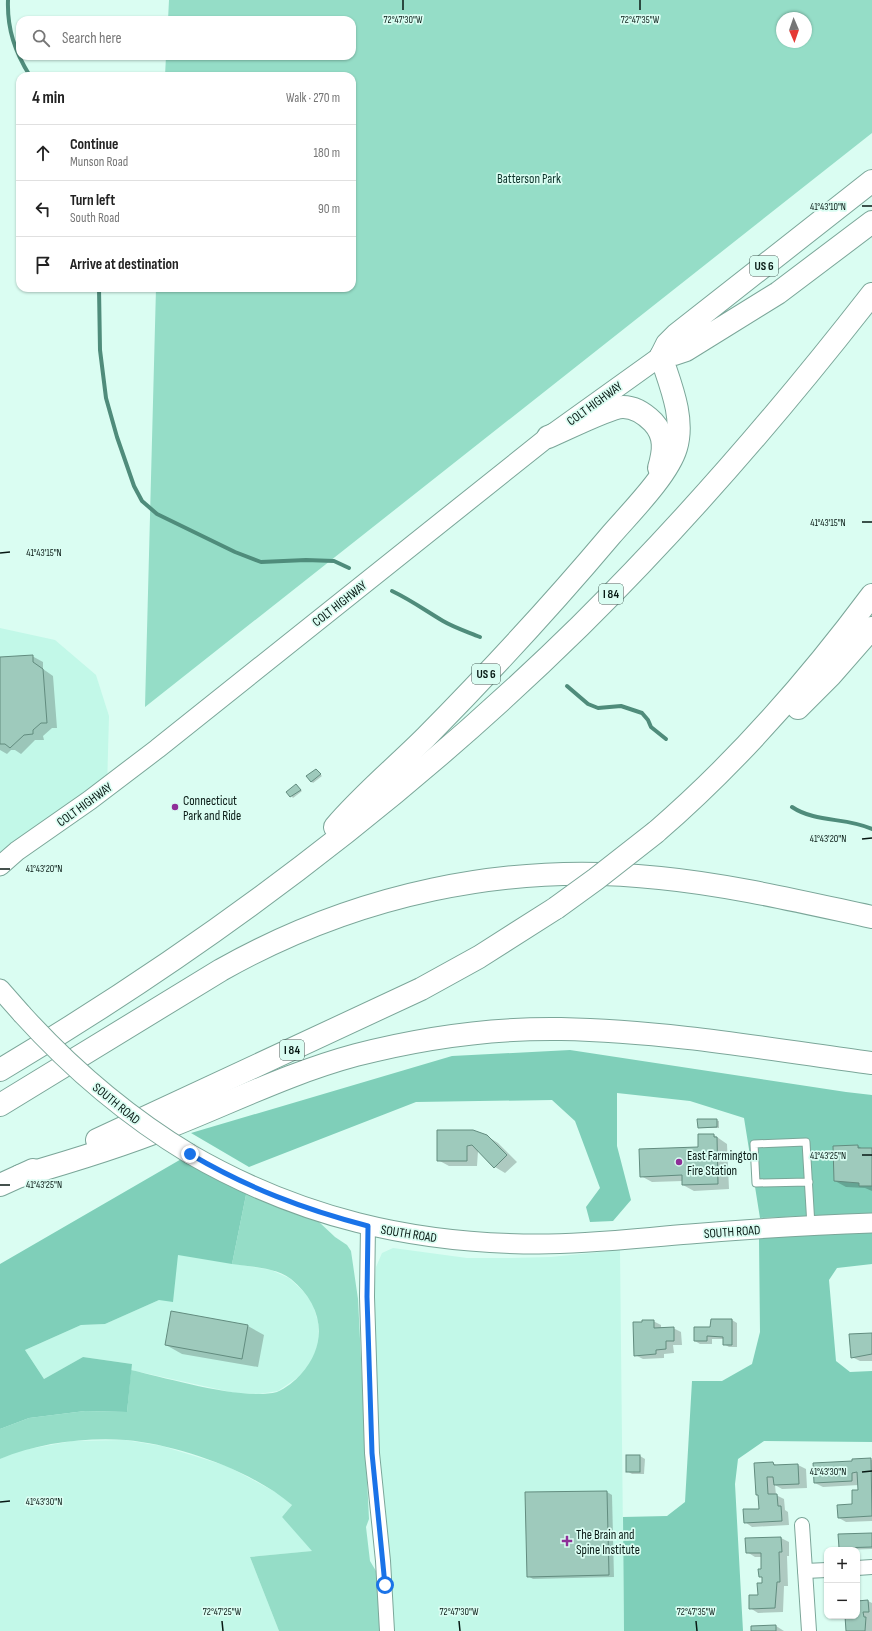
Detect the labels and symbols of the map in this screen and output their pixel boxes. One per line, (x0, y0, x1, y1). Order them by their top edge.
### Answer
north arrow (776, 12, 812, 48)
text: 72°47'30"W (384, 14, 423, 26)
text: 72°47'35"W (621, 14, 660, 26)
park label: Batterson Park (497, 171, 561, 187)
text: 41°43'10"N (810, 201, 846, 213)
road number: US 6 (750, 256, 778, 276)
street label: COLT HIGHWAY (564, 378, 626, 429)
text: 41°43'15"N (810, 517, 846, 529)
text: 41°43'15"N (26, 547, 62, 559)
street label: COLT HIGHWAY (309, 577, 371, 630)
road number: I 84 (599, 584, 623, 604)
road number: US 6 (472, 664, 500, 684)
street label: COLT HIGHWAY (54, 779, 116, 830)
place label: Connecticut Park and Ride (183, 793, 241, 824)
marker: Connecticut Park and Ride (170, 802, 180, 812)
text: 41°43'20"N (810, 833, 846, 845)
text: 41°43'20"N (26, 863, 62, 875)
road number: I 84 (280, 1040, 304, 1060)
street label: SOUTH ROAD (89, 1080, 143, 1128)
route end (181, 1145, 199, 1163)
place label: East Farmington Fire Station (687, 1148, 758, 1179)
text: 41°43'25"N (810, 1150, 846, 1162)
marker: East Farmington Fire Station (674, 1157, 684, 1167)
text: 41°43'25"N (26, 1179, 62, 1191)
street label: SOUTH ROAD (380, 1222, 438, 1246)
street label: SOUTH ROAD (703, 1222, 761, 1242)
text: 41°43'30"N (810, 1466, 846, 1478)
text: 41°43'30"N (26, 1496, 62, 1508)
place label: The Brain and Spine Institute (576, 1527, 640, 1558)
marker: The Brain and Spine Institute (561, 1535, 573, 1547)
route start (376, 1576, 394, 1594)
text: 72°47'25"W (203, 1606, 242, 1618)
text: 72°47'30"W (440, 1606, 479, 1618)
text: 72°47'35"W (677, 1606, 716, 1618)

